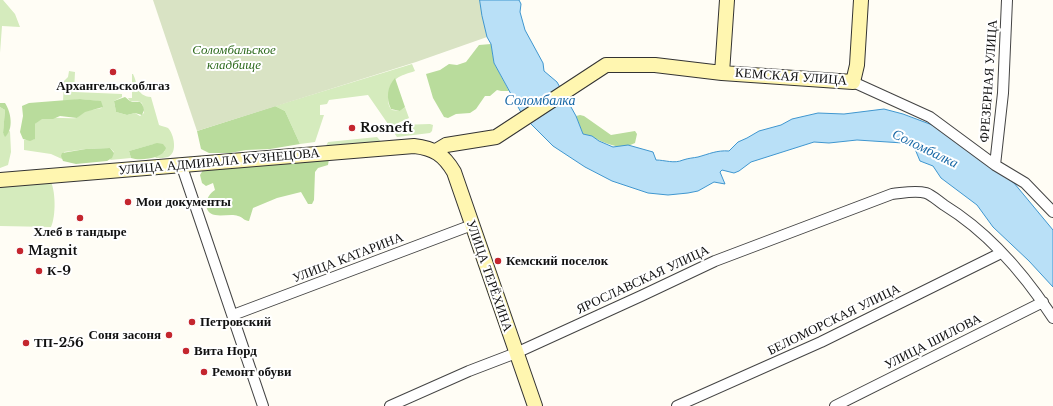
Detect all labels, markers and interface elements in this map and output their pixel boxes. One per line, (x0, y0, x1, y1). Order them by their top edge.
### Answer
street label: ФРЕЗЕРНАЯ УЛИЦА (977, 19, 1001, 143)
park label: Соломбальское кладбище (192, 42, 276, 73)
street label: КЕМСКАЯ УЛИЦА (735, 65, 847, 89)
marker: Архангельскоблгаз (108, 67, 118, 77)
place label: Архангельскоблгаз (56, 78, 170, 94)
water label: Соломбалка (504, 93, 576, 109)
place label: Rosneft (360, 120, 413, 136)
marker: Rosneft (347, 123, 357, 133)
water label: Соломбалка (889, 126, 961, 172)
street label: УЛИЦА АДМИРАЛА КУЗНЕЦОВА (118, 145, 320, 179)
place label: Мои документы (136, 194, 231, 210)
marker: Мои документы (123, 197, 133, 207)
marker: Хлеб в тандыре (75, 213, 85, 223)
street label: УЛИЦА ТЕРЁХИНА (463, 218, 515, 334)
place label: Хлеб в тандыре (33, 224, 127, 240)
street label: УЛИЦА КАТАРИНА (290, 230, 406, 286)
street label: ЯРОСЛАВСКАЯ УЛИЦА (574, 242, 712, 318)
place label: Magnit (28, 243, 77, 259)
marker: Magnit (15, 246, 25, 256)
place label: Кемский поселок (506, 253, 608, 269)
marker: Кемский поселок (493, 256, 503, 266)
place label: К-9 (47, 263, 71, 279)
marker: К-9 (34, 266, 44, 276)
street label: БЕЛОМОРСКАЯ УЛИЦА (765, 281, 903, 359)
street label: УЛИЦА ШИЛОВА (882, 311, 984, 373)
place label: Петровский (200, 314, 271, 330)
marker: Петровский (187, 317, 197, 327)
place label: Соня засоня (89, 327, 161, 343)
marker: Соня засоня (164, 330, 174, 340)
place label: ТП-256 (34, 335, 84, 351)
marker: ТП-256 (21, 338, 31, 348)
place label: Вита Норд (194, 343, 257, 359)
marker: Вита Норд (181, 346, 191, 356)
place label: Ремонт обуви (212, 364, 292, 380)
marker: Ремонт обуви (199, 367, 209, 377)

